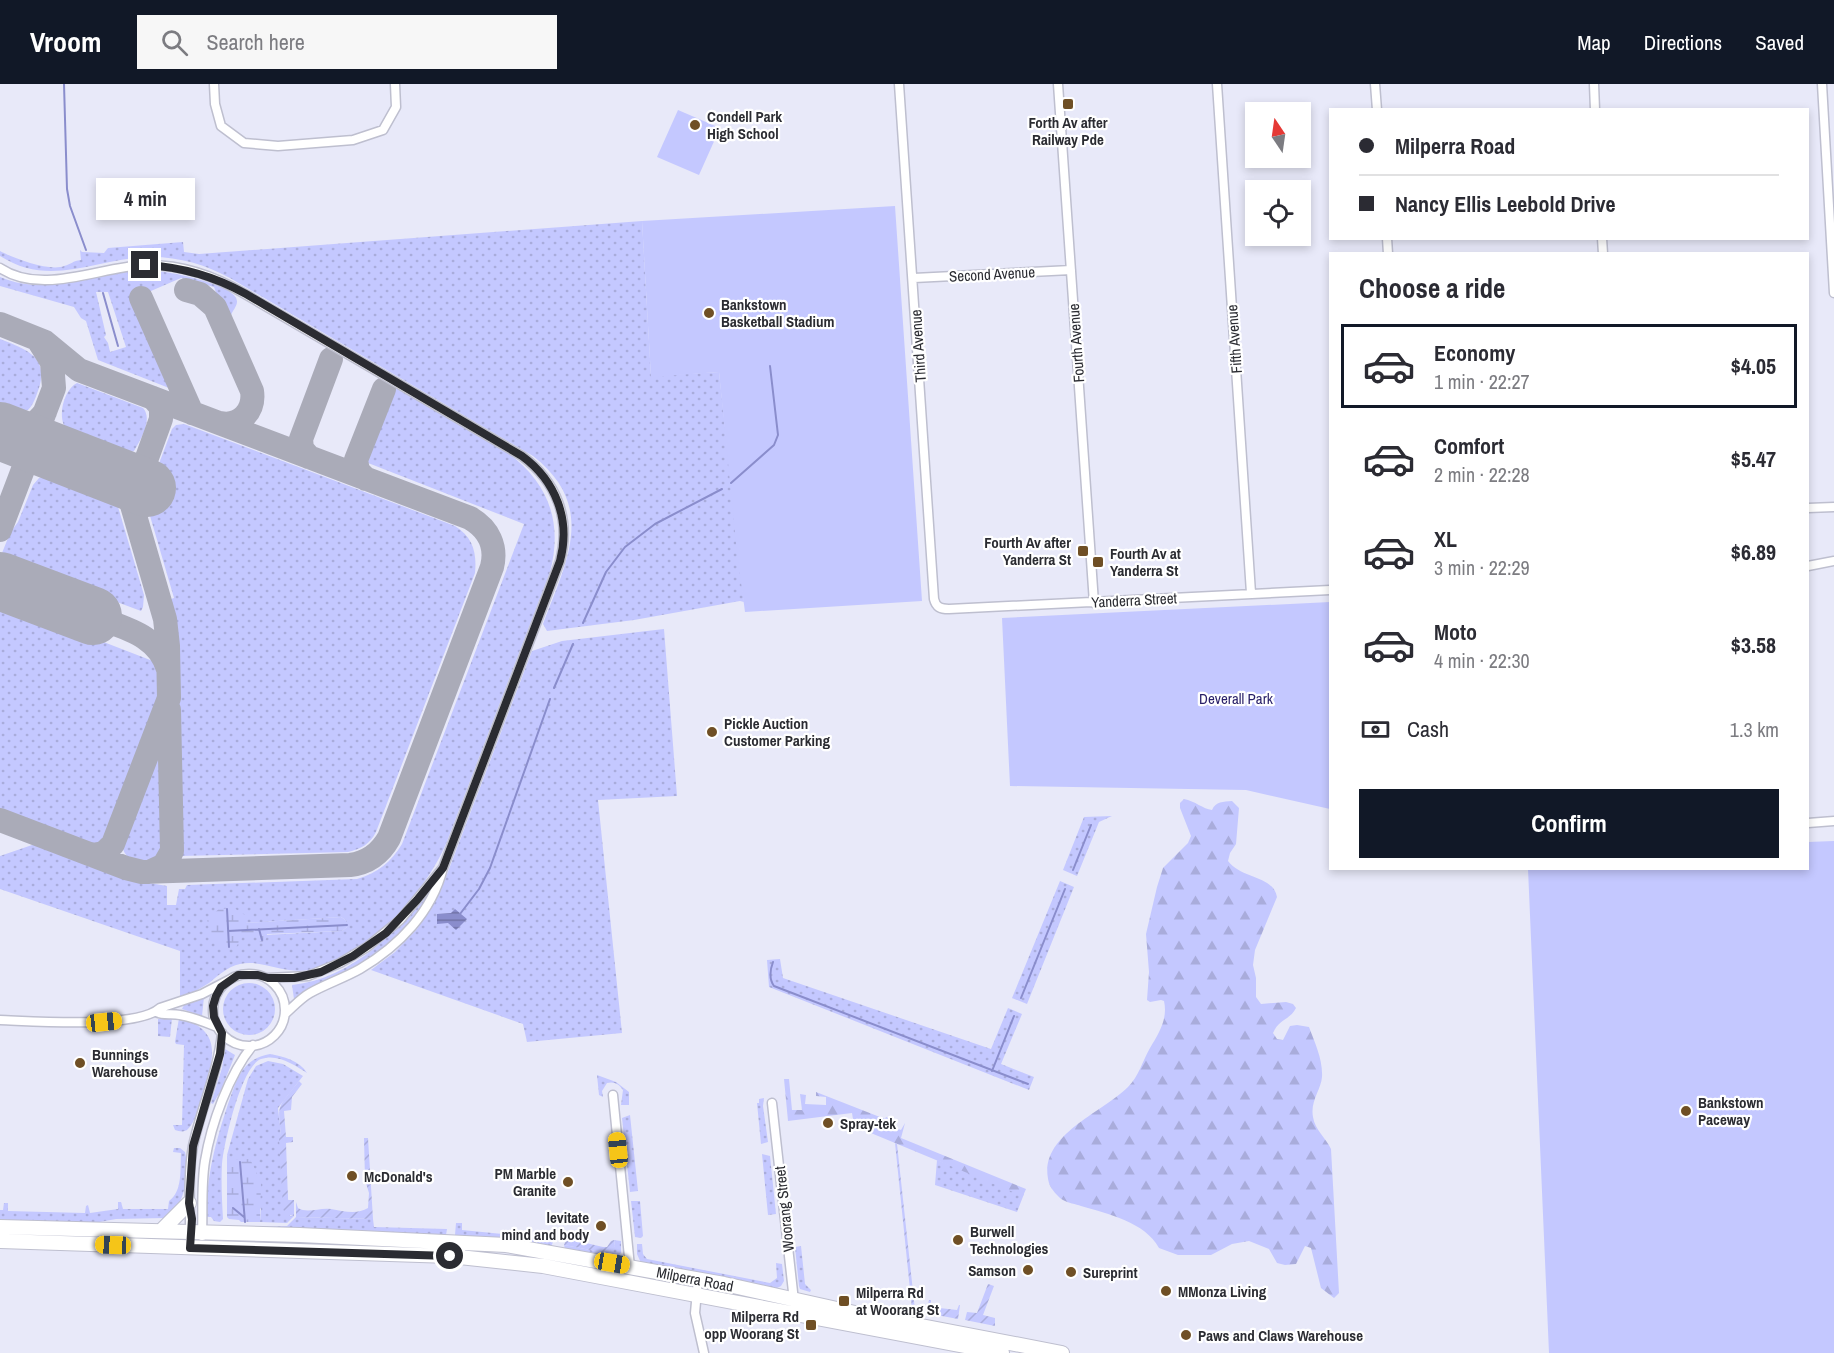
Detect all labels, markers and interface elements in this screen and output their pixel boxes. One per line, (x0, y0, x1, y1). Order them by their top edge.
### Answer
search box (137, 15, 557, 69)
text: Vroom (30, 23, 101, 61)
icon: search (158, 26, 191, 59)
text: Search here (206, 27, 305, 57)
text: Map (1577, 28, 1611, 57)
text: Directions (1644, 28, 1722, 57)
text: Saved (1755, 28, 1804, 57)
marker: Forth Av after Railway Pde (1061, 97, 1075, 111)
north arrow (1245, 102, 1311, 168)
map controls (1245, 102, 1311, 246)
place label: Condell Park High School (707, 106, 782, 144)
place label: Forth Av after Railway Pde (1028, 112, 1108, 150)
marker: Condell Park High School (688, 118, 702, 132)
text: Milperra Road (1395, 131, 1515, 161)
callout: 4 min (96, 178, 195, 220)
button: locate (1245, 180, 1311, 246)
text: 4 min (124, 185, 167, 212)
text: Nancy Ellis Leebold Drive (1395, 189, 1616, 219)
route end (131, 251, 158, 278)
street label: Second Avenue (949, 261, 1036, 287)
text: Choose a ride (1359, 270, 1505, 306)
place label: Bankstown Basketball Stadium (721, 294, 835, 332)
street label: Fourth Avenue (1063, 303, 1089, 383)
street label: Fifth Avenue (1221, 304, 1247, 374)
marker: Bankstown Basketball Stadium (702, 306, 716, 320)
street label: Third Avenue (905, 309, 931, 383)
text: Economy (1434, 338, 1515, 368)
icon: car (1362, 339, 1416, 393)
text: $4.05 (1731, 351, 1776, 381)
text: 1 min · 22:27 (1434, 368, 1530, 395)
text: Comfort (1434, 431, 1504, 461)
icon: car (1362, 432, 1416, 486)
text: $5.47 (1731, 444, 1776, 474)
text: 2 min · 22:28 (1434, 461, 1530, 488)
text: XL (1434, 524, 1457, 554)
icon: car (1362, 525, 1416, 579)
place label: Fourth Av after Yanderra St (984, 532, 1071, 570)
text: $6.89 (1731, 537, 1776, 567)
place label: Fourth Av at Yanderra St (1110, 543, 1181, 581)
marker: Fourth Av after Yanderra St (1076, 544, 1090, 558)
text: 3 min · 22:29 (1434, 554, 1530, 581)
marker: Fourth Av at Yanderra St (1091, 555, 1105, 569)
street label: Yanderra Street (1091, 587, 1178, 613)
text: Moto (1434, 617, 1477, 647)
icon: car (1362, 618, 1416, 672)
text: $3.58 (1731, 630, 1776, 660)
text: 4 min · 22:30 (1434, 647, 1530, 674)
park label: Deverall Park (1199, 688, 1274, 709)
place label: Pickle Auction Customer Parking (724, 713, 830, 751)
icon: cash (1359, 713, 1392, 746)
text: Cash (1407, 714, 1449, 744)
text: 1.3 km (1730, 716, 1779, 743)
marker: Pickle Auction Customer Parking (705, 725, 719, 739)
button: Confirm (1359, 789, 1779, 858)
car (85, 1011, 123, 1033)
place label: Bunnings Warehouse (92, 1044, 158, 1082)
marker: Bunnings Warehouse (73, 1056, 87, 1070)
place label: Bankstown Paceway (1698, 1092, 1764, 1130)
marker: Bankstown Paceway (1679, 1104, 1693, 1118)
place label: Spray-tek (840, 1113, 896, 1134)
marker: Spray-tek (821, 1116, 835, 1130)
car (607, 1131, 629, 1169)
place label: PM Marble Granite (494, 1163, 556, 1201)
street label: Woorang Street (769, 1165, 799, 1253)
place label: McDonald's (364, 1166, 433, 1187)
marker: McDonald's (345, 1169, 359, 1183)
marker: PM Marble Granite (561, 1175, 575, 1189)
place label: levitate mind and body (502, 1207, 589, 1245)
marker: levitate mind and body (594, 1219, 608, 1233)
place label: Burwell Technologies (970, 1221, 1049, 1259)
marker: Burwell Technologies (951, 1233, 965, 1247)
car (95, 1235, 131, 1255)
route start (436, 1242, 463, 1269)
car (593, 1251, 631, 1275)
place label: Samson (968, 1260, 1016, 1281)
street label: Milperra Road (655, 1261, 735, 1297)
place label: Sureprint (1083, 1262, 1138, 1283)
marker: Samson (1021, 1263, 1035, 1277)
marker: Sureprint (1064, 1265, 1078, 1279)
place label: MMonza Living (1178, 1281, 1267, 1302)
place label: Milperra Rd at Woorang St (856, 1282, 939, 1320)
marker: MMonza Living (1159, 1284, 1173, 1298)
marker: Milperra Rd at Woorang St (837, 1294, 851, 1308)
place label: Milperra Rd opp Woorang St (704, 1306, 799, 1344)
marker: Milperra Rd opp Woorang St (804, 1318, 818, 1332)
place label: Paws and Claws Warehouse (1198, 1325, 1363, 1346)
marker: Paws and Claws Warehouse (1179, 1328, 1193, 1342)

